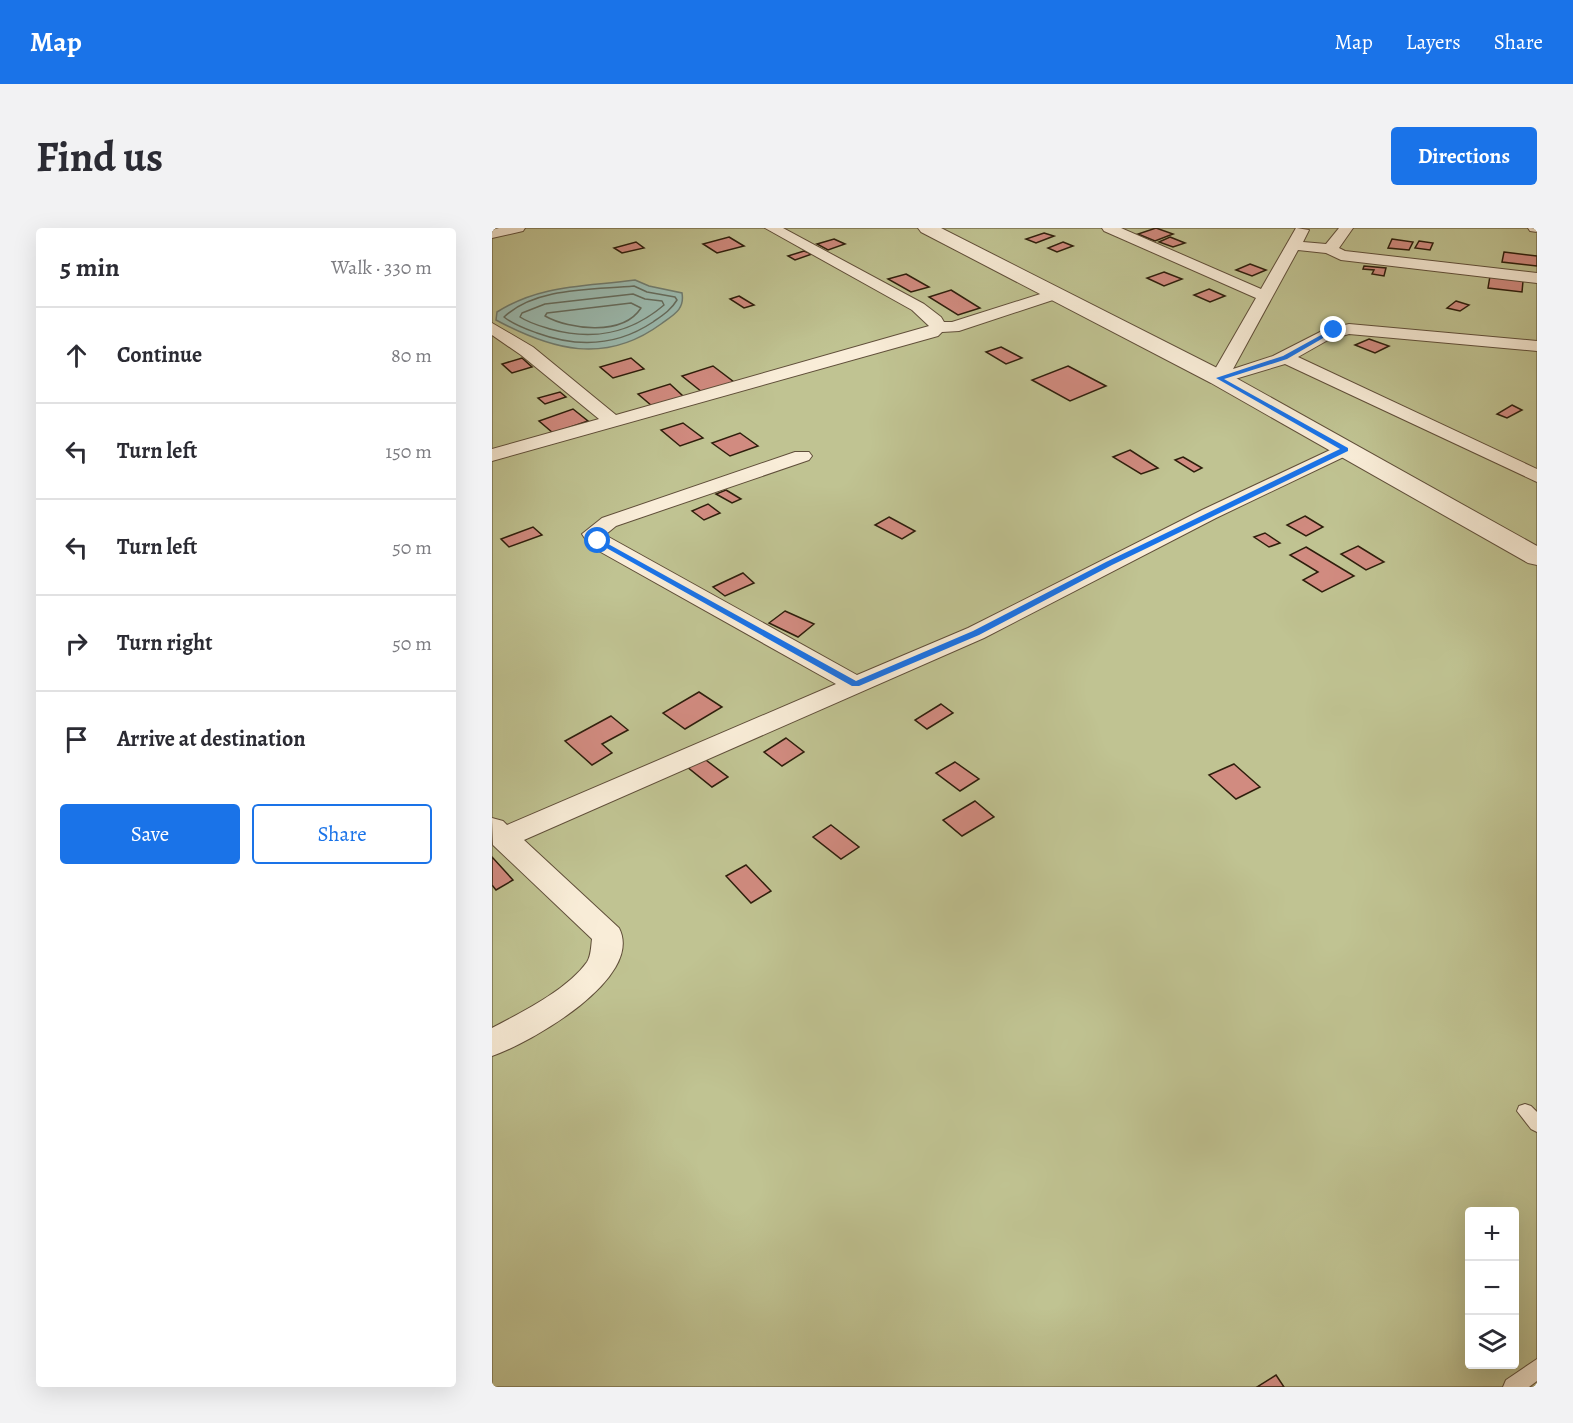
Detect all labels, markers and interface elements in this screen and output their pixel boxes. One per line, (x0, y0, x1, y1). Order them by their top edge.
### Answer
text: Map (30, 23, 82, 61)
text: Map (1334, 28, 1373, 56)
text: Layers (1406, 28, 1461, 56)
text: Share (1494, 28, 1543, 56)
button: Directions (1391, 127, 1537, 185)
text: Find us (36, 128, 163, 185)
text: 5 min (60, 250, 120, 285)
text: Walk · 330 m (331, 254, 432, 281)
route end (1320, 316, 1346, 342)
icon: ahead (60, 339, 93, 372)
text: Continue (117, 340, 202, 370)
text: 80 m (391, 342, 432, 369)
icon: left (60, 435, 93, 468)
text: Turn left (117, 436, 197, 466)
text: 150 m (385, 438, 432, 465)
route start (584, 527, 610, 553)
icon: left (60, 531, 93, 564)
text: Turn left (117, 532, 197, 562)
text: 50 m (392, 534, 432, 561)
icon: right (60, 627, 93, 660)
text: Turn right (117, 628, 213, 658)
text: 50 m (392, 630, 432, 657)
icon: arrive (60, 723, 93, 756)
text: Arrive at destination (117, 724, 306, 754)
button: Save (60, 804, 240, 864)
button: Share (252, 804, 432, 864)
map controls (1465, 1207, 1519, 1369)
button: + (1465, 1207, 1519, 1261)
button: − (1465, 1261, 1519, 1315)
button: layers (1465, 1315, 1519, 1369)

